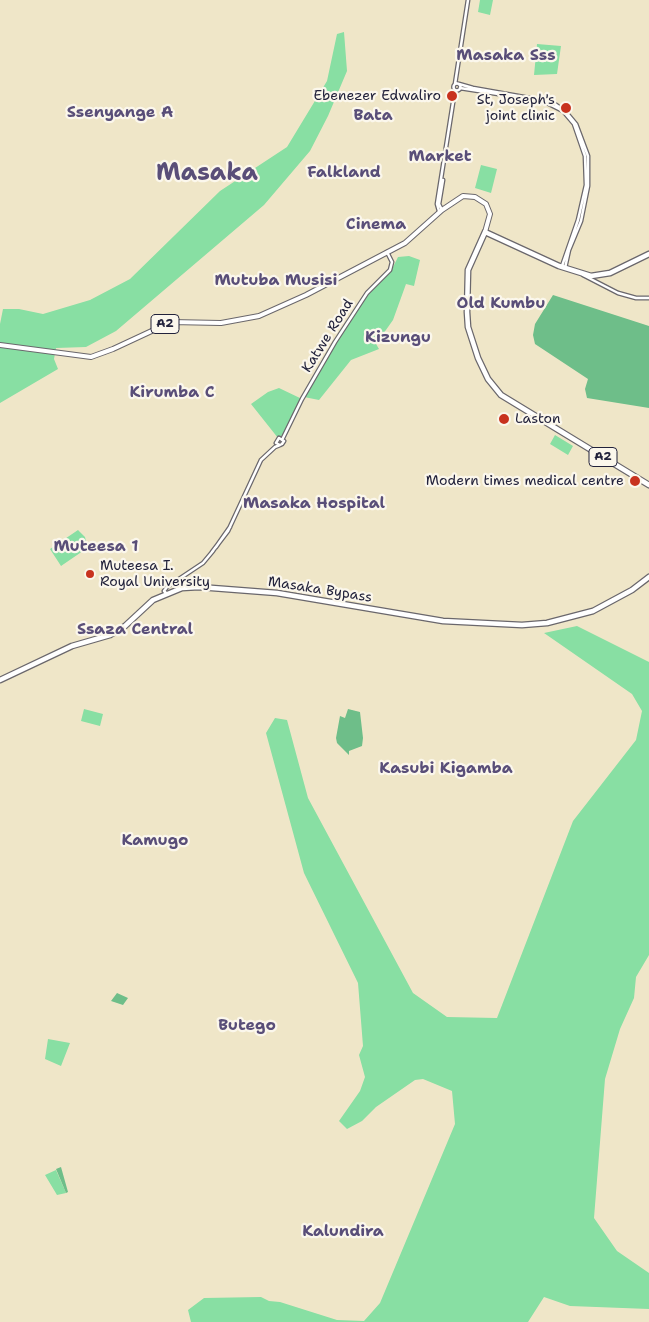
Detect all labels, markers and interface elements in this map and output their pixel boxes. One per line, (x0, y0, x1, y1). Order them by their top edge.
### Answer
district label: Masaka Sss (456, 46, 556, 66)
place label: Ebenezer Edwaliro (313, 88, 441, 104)
marker: Ebenezer Edwaliro (445, 89, 459, 103)
place label: St, Joseph's joint clinic (477, 92, 555, 124)
marker: St, Joseph's joint clinic (559, 101, 573, 115)
district label: Ssenyange A (67, 103, 173, 123)
district label: Bata (353, 106, 393, 126)
district label: Market (409, 147, 471, 167)
district label: Masaka (156, 160, 258, 188)
district label: Falkland (307, 163, 381, 183)
district label: Cinema (346, 215, 406, 235)
district label: Mutuba Musisi (214, 271, 338, 291)
district label: Old Kumbu (457, 294, 545, 314)
street label: Katwe Road (299, 296, 357, 376)
road number: A2 (151, 314, 179, 334)
district label: Kizungu (365, 328, 431, 348)
district label: Kirumba C (129, 383, 215, 403)
place label: Laston (515, 411, 561, 427)
marker: Laston (497, 412, 511, 426)
road number: A2 (589, 448, 617, 467)
place label: Modern times medical centre (426, 473, 624, 489)
marker: Modern times medical centre (628, 474, 642, 488)
district label: Masaka Hospital (243, 494, 385, 514)
district label: Muteesa 1 (53, 537, 139, 557)
place label: Muteesa I. Royal University (100, 558, 210, 590)
marker: Muteesa I. Royal University (84, 568, 96, 580)
street label: Masaka Bypass (267, 573, 373, 607)
district label: Ssaza Central (77, 620, 193, 640)
district label: Kasubi Kigamba (379, 759, 513, 779)
district label: Kamugo (122, 831, 188, 851)
district label: Butego (218, 1016, 276, 1036)
district label: Kalundira (302, 1222, 384, 1242)

